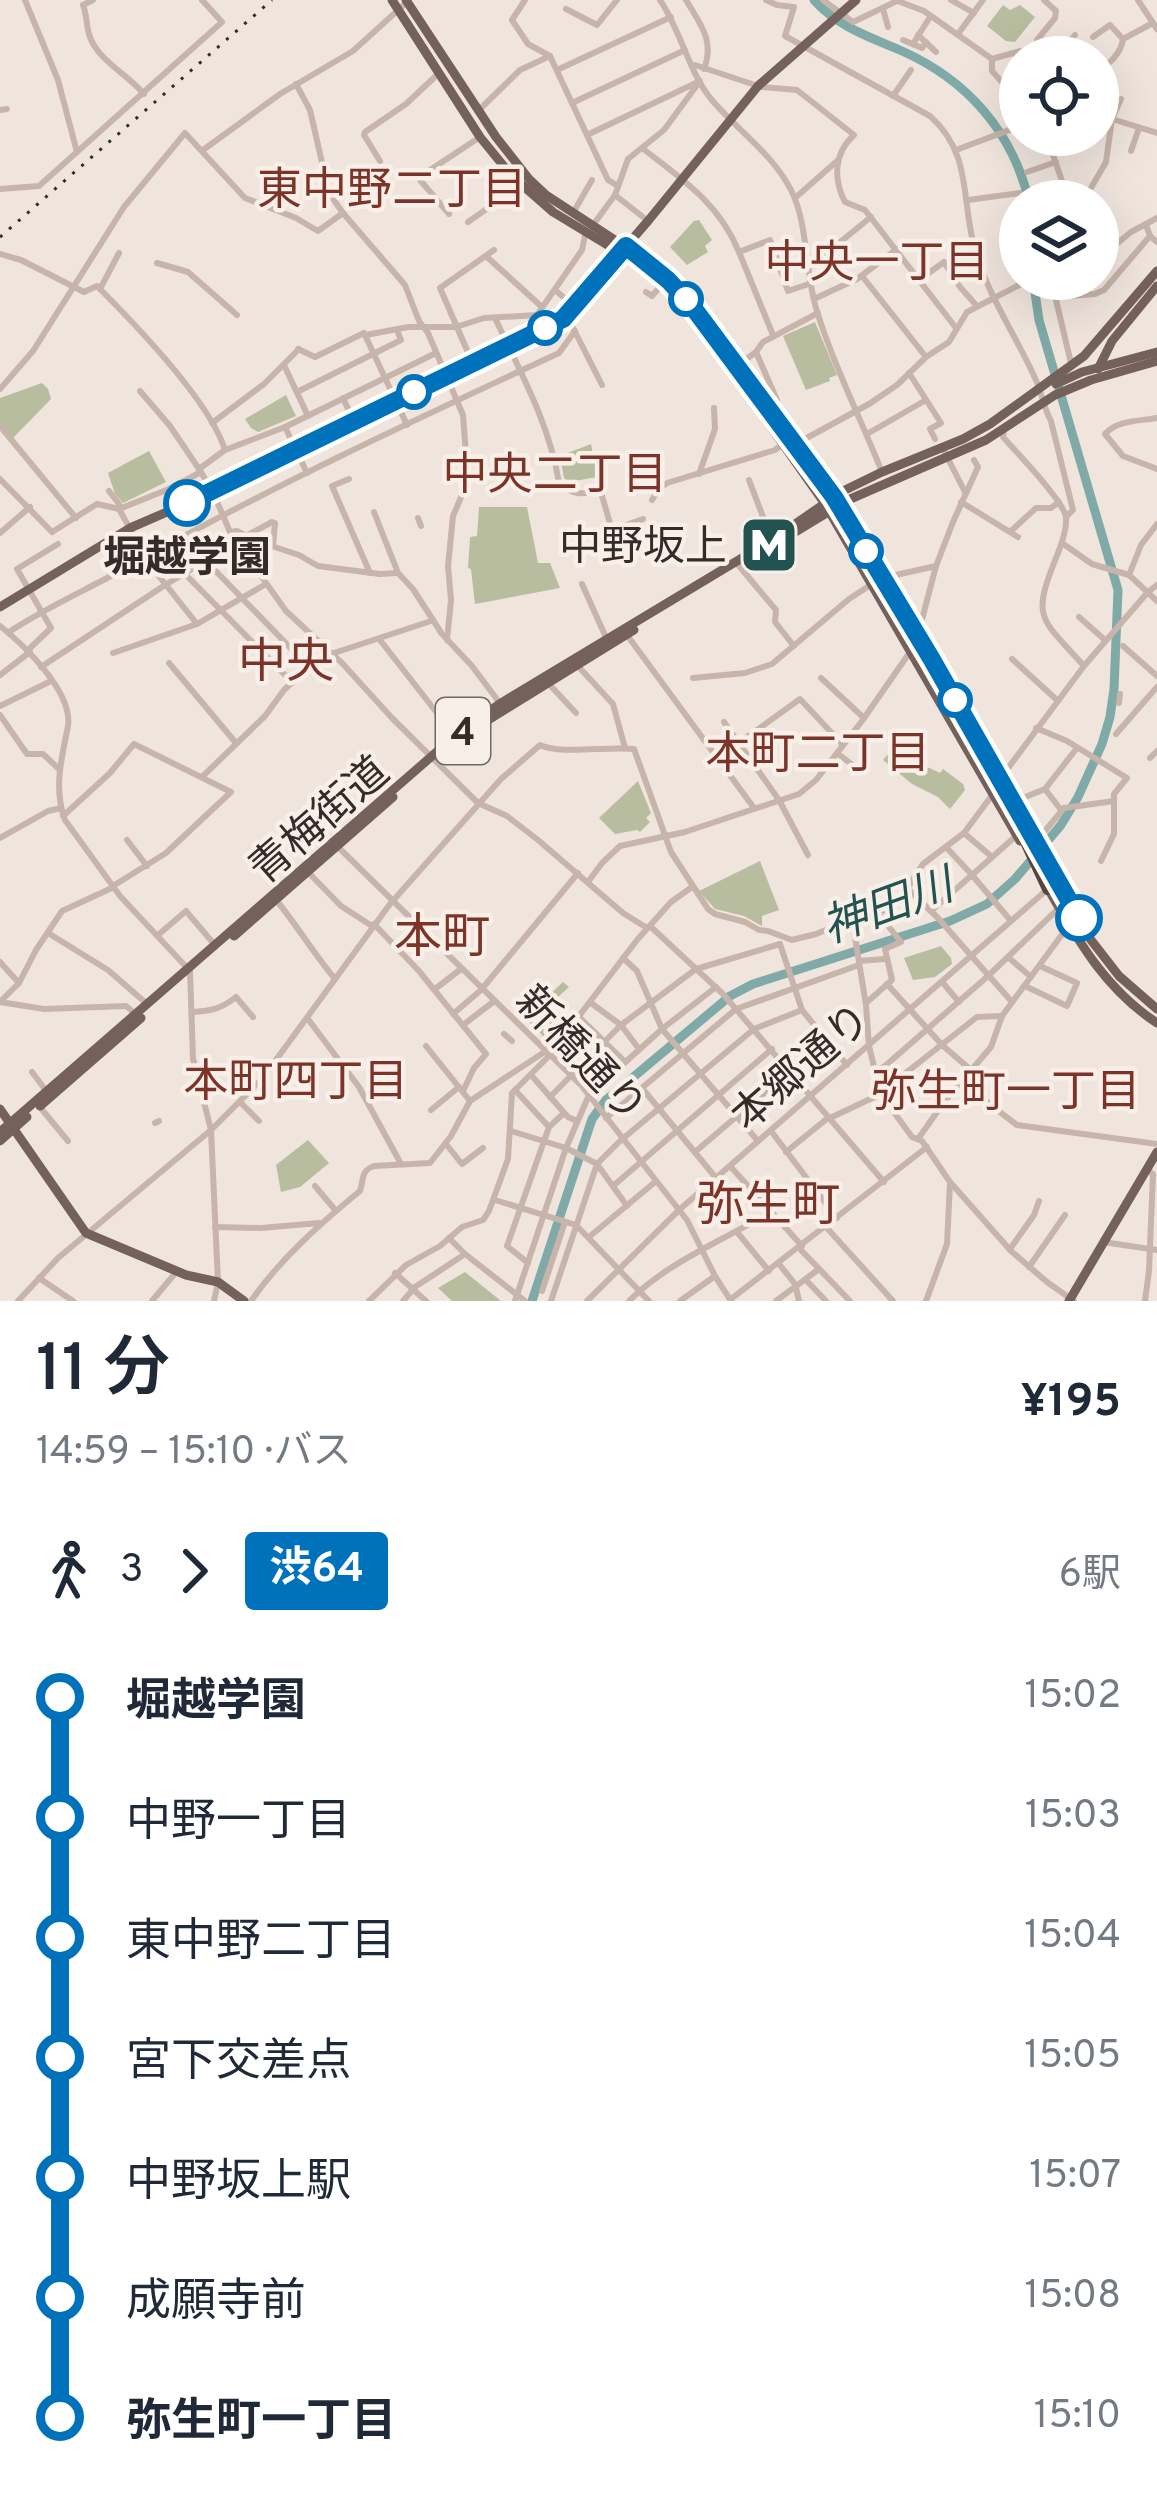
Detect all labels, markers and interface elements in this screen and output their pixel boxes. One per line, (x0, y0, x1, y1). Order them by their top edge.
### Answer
map controls (999, 36, 1119, 300)
button: locate (999, 36, 1119, 156)
district label: 東中野二丁目 (257, 164, 527, 221)
button: layers (999, 180, 1119, 300)
district label: 中央一丁目 (764, 237, 990, 294)
unlabelled marker (670, 283, 702, 315)
unlabelled marker (529, 312, 561, 344)
unlabelled marker (398, 376, 430, 408)
district label: 中央二丁目 (442, 449, 668, 506)
marker: 堀越学園 (165, 481, 209, 525)
metro station icon: 中野坂上 (738, 514, 800, 576)
place label: 中野坂上 (559, 523, 727, 576)
place label: 堀越学園 (103, 534, 271, 587)
unlabelled marker (850, 535, 882, 567)
district label: 中央 (238, 635, 334, 695)
unlabelled marker (939, 684, 971, 716)
road number: 4 (436, 698, 490, 764)
district label: 本町二丁目 (705, 728, 931, 785)
street label: 青梅街道 (240, 747, 402, 898)
water label: 神田川 (815, 858, 965, 959)
unlabelled marker (1057, 896, 1101, 940)
district label: 本町 (394, 910, 490, 970)
street label: 新橋通り (502, 977, 655, 1136)
street label: 本郷通り (722, 994, 884, 1145)
district label: 本町四丁目 (183, 1056, 409, 1113)
district label: 弥生町一丁目 (871, 1066, 1141, 1123)
district label: 弥生町 (696, 1178, 840, 1238)
text: 11 分 (36, 1331, 170, 1414)
text: ¥195 (1021, 1375, 1121, 1432)
text: 14:59 – 15:10 · バス (36, 1429, 352, 1478)
icon: walk (36, 1538, 102, 1604)
icon: forward (161, 1538, 227, 1604)
text: 渋64 (269, 1544, 364, 1597)
text: 3 (120, 1547, 143, 1596)
text: 6駅 (1059, 1552, 1121, 1601)
text: 15:02 (1025, 1673, 1121, 1722)
text: 堀越学園 (126, 1675, 306, 1732)
text: 15:03 (1025, 1793, 1121, 1842)
text: 中野一丁目 (126, 1795, 351, 1852)
text: 15:04 (1024, 1913, 1121, 1962)
text: 東中野二丁目 (126, 1915, 396, 1972)
text: 15:05 (1024, 2033, 1121, 2082)
text: 宮下交差点 (126, 2035, 351, 2092)
text: 15:07 (1029, 2153, 1121, 2202)
text: 中野坂上駅 (126, 2155, 351, 2212)
text: 15:08 (1025, 2273, 1121, 2322)
text: 成願寺前 (126, 2275, 306, 2332)
text: 15:10 (1034, 2393, 1121, 2442)
text: 弥生町一丁目 (126, 2395, 396, 2452)

